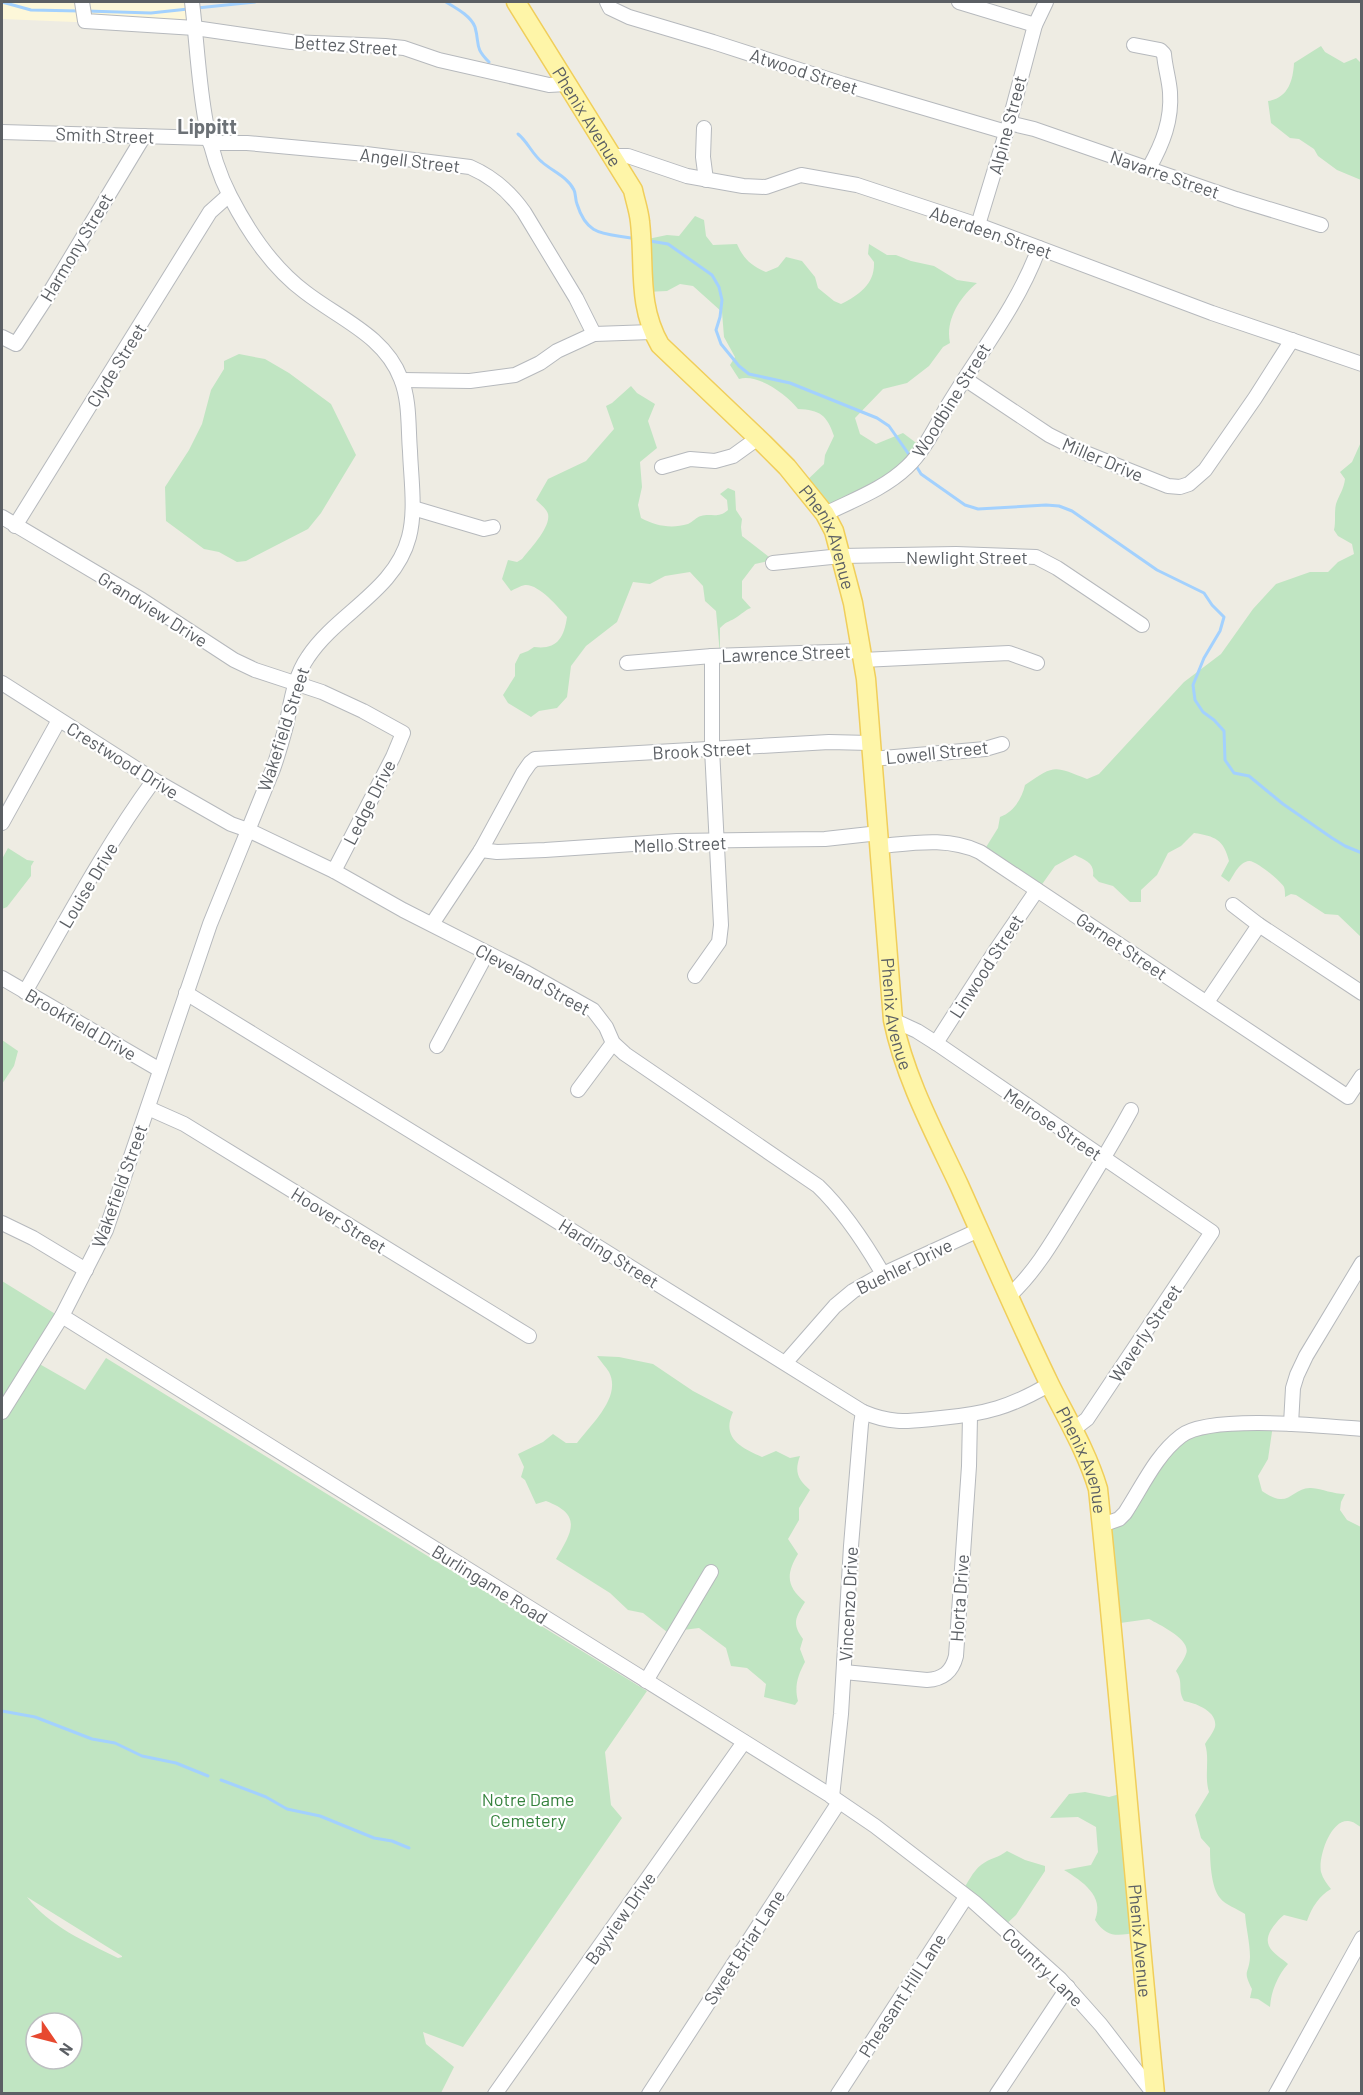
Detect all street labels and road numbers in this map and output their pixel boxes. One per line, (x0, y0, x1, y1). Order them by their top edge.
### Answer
street label: Bettez Street (293, 30, 399, 60)
street label: Atwood Street (747, 43, 861, 99)
street label: Phenix Avenue (548, 63, 627, 171)
street label: Alpine Street (983, 73, 1031, 177)
street label: Smith Street (55, 122, 155, 148)
street label: Angell Street (359, 143, 461, 177)
street label: Navarre Street (1107, 145, 1223, 203)
street label: Harmony Street (35, 189, 117, 305)
street label: Aberdeen Street (927, 201, 1055, 263)
street label: Clyde Street (81, 319, 151, 411)
street label: Woodbine Street (907, 339, 995, 461)
street label: Miller Drive (1059, 432, 1147, 486)
street label: Phenix Avenue (795, 480, 860, 592)
street label: Newlight Street (906, 546, 1028, 568)
street label: Grandview Drive (94, 566, 212, 652)
street label: Lawrence Street (721, 640, 851, 666)
street label: Wakefield Street (252, 664, 314, 794)
street label: Crestwood Drive (63, 717, 183, 803)
street label: Brook Street (652, 736, 752, 764)
street label: Lowell Street (885, 736, 989, 768)
street label: Ledge Drive (338, 756, 400, 848)
street label: Mello Street (633, 831, 727, 857)
street label: Louise Drive (54, 838, 122, 932)
street label: Garnet Street (1072, 908, 1172, 984)
street label: Linwood Street (944, 910, 1028, 1022)
street label: Cleveland Street (472, 938, 594, 1020)
street label: Phenix Avenue (877, 957, 917, 1073)
street label: Brookfield Drive (22, 983, 140, 1065)
street label: Melrose Street (1000, 1083, 1106, 1165)
street label: Wakefield Street (86, 1121, 152, 1251)
street label: Hoover Street (287, 1182, 391, 1258)
street label: Harding Street (555, 1213, 663, 1293)
street label: Buehler Drive (852, 1233, 956, 1299)
street label: Waverly Street (1104, 1280, 1186, 1386)
street label: Phenix Avenue (1052, 1403, 1111, 1515)
street label: Burlingame Road (428, 1540, 552, 1628)
street label: Vincenzo Drive (834, 1546, 862, 1662)
street label: Horta Drive (945, 1553, 973, 1643)
street label: Bayview Drive (580, 1868, 660, 1968)
street label: Phenix Avenue (1124, 1883, 1157, 1998)
street label: Sweet Briar Lane (699, 1885, 789, 2009)
street label: Country Lane (998, 1923, 1088, 2011)
street label: Pheasant Hill Lane (854, 1929, 950, 2061)

